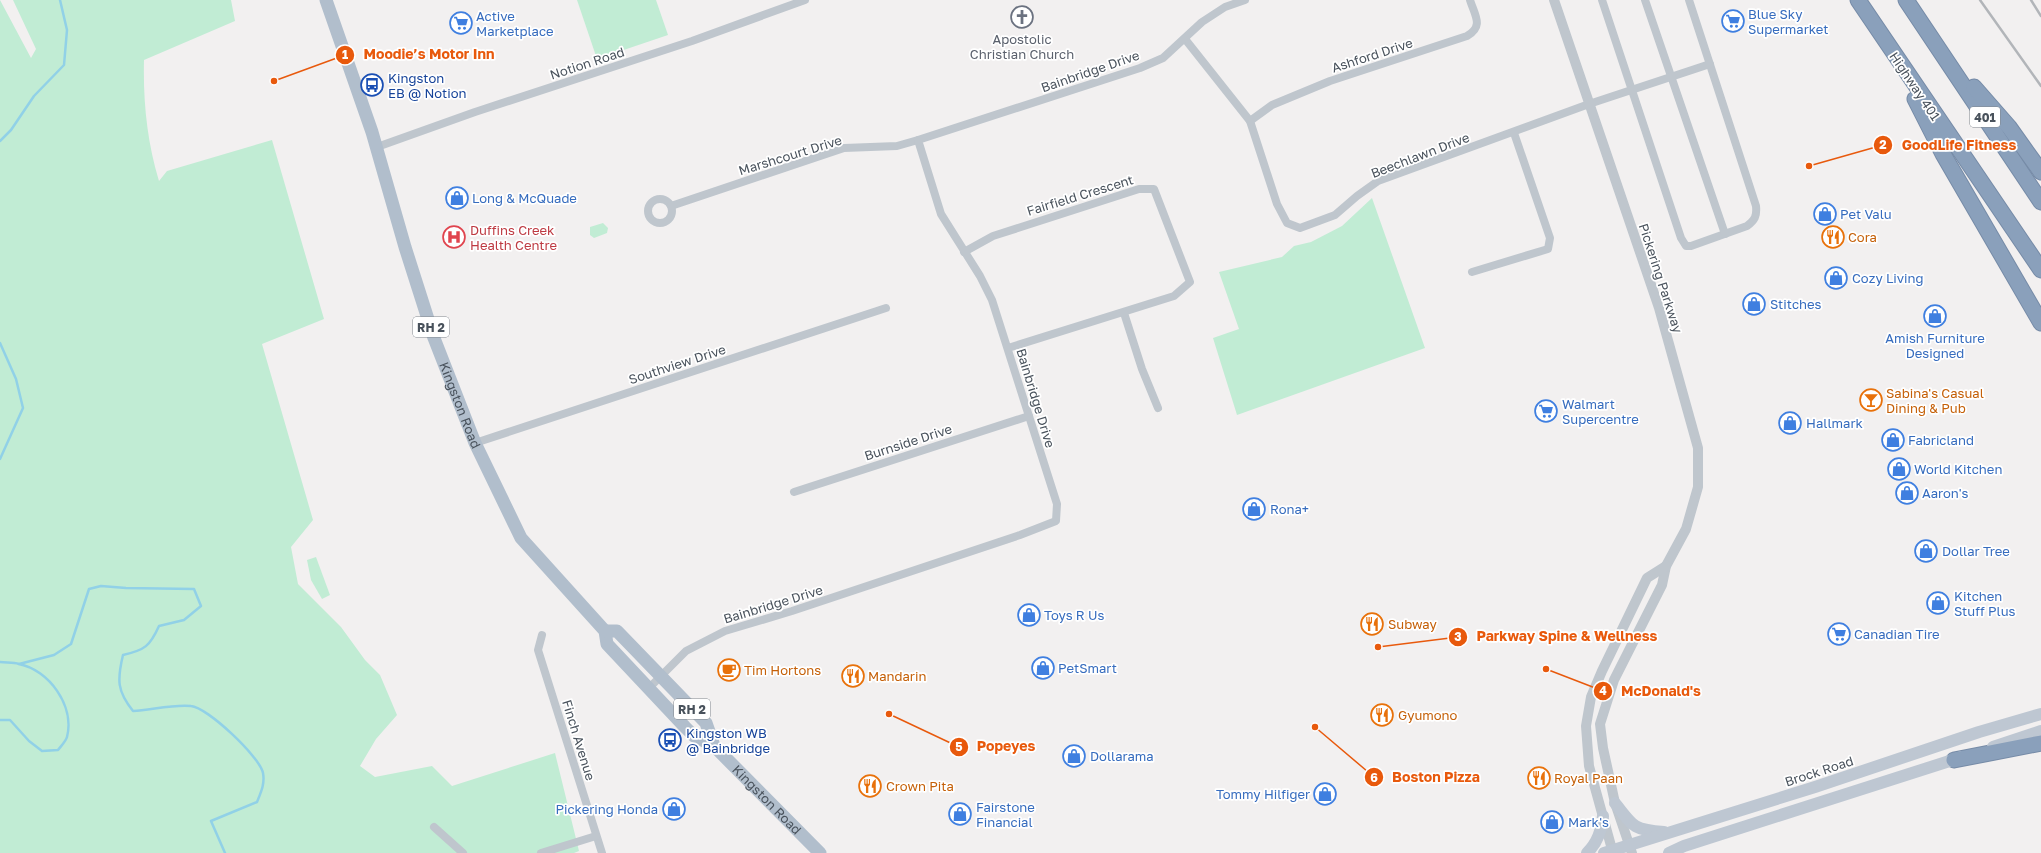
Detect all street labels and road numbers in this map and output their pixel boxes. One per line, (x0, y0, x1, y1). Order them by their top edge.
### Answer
street label: Ashford Drive (1329, 34, 1415, 76)
street label: Notion Road (548, 43, 626, 83)
street label: Bainbridge Drive (1039, 47, 1141, 95)
street label: Highway 401 (1886, 49, 1944, 123)
road number: 401 (1970, 107, 2000, 127)
street label: Beechlawn Drive (1368, 129, 1472, 181)
street label: Marshcourt Drive (736, 132, 844, 178)
street label: Fairfield Crescent (1025, 171, 1135, 219)
street label: Pickering Parkway (1636, 221, 1687, 336)
road number: RH 2 (413, 317, 449, 337)
street label: Southview Drive (626, 341, 728, 387)
street label: Bainbridge Drive (1013, 346, 1059, 450)
street label: Kingston Road (436, 360, 484, 451)
street label: Burnside Drive (862, 420, 954, 464)
street label: Bainbridge Drive (721, 581, 825, 627)
street label: Finch Avenue (559, 698, 599, 782)
road number: RH 2 (674, 699, 710, 719)
street label: Brock Road (1783, 752, 1855, 790)
street label: Kingston Road (729, 761, 805, 838)

